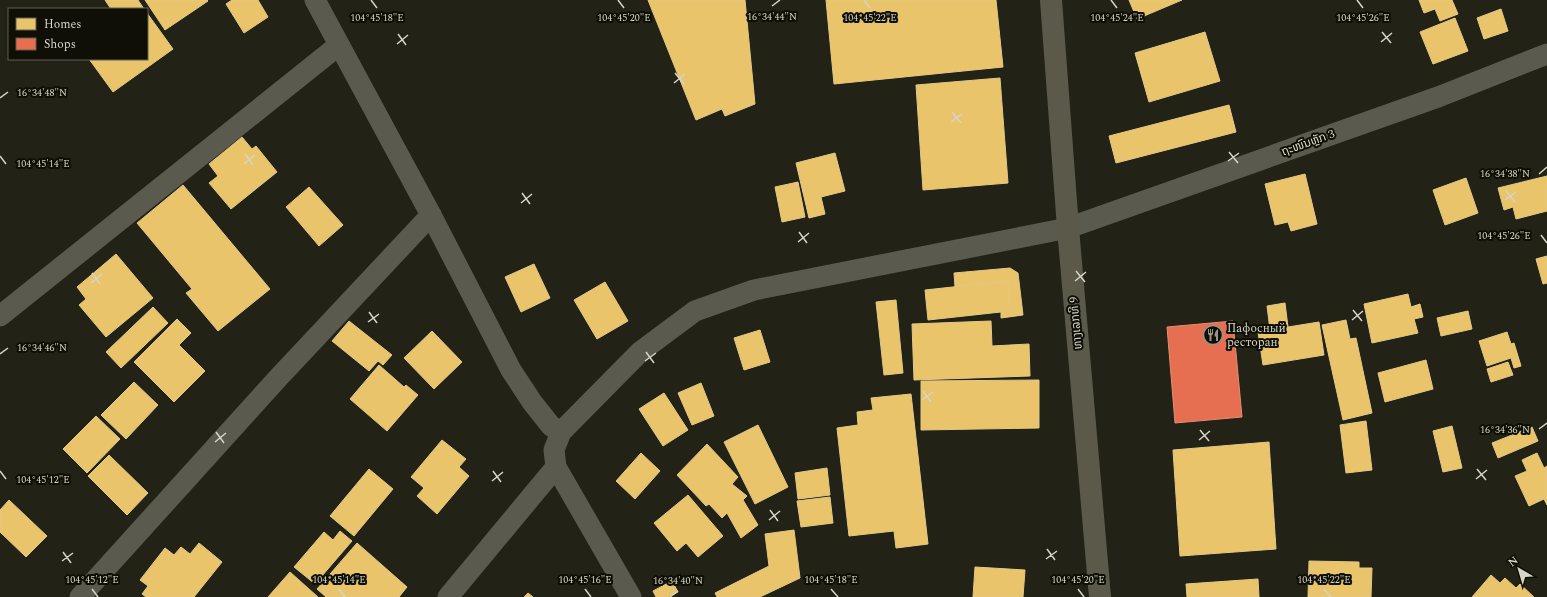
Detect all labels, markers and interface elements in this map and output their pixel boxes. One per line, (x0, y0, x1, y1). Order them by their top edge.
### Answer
legend (8, 8, 148, 60)
text: 16°34'44"N (747, 9, 797, 25)
text: 104°45'18"E (350, 10, 404, 26)
text: 104°45'20"E (597, 10, 651, 26)
text: 104°45'22"E (843, 10, 897, 26)
text: 104°45'24"E (1090, 10, 1144, 26)
text: 104°45'26"E (1336, 10, 1390, 26)
text: Homes (44, 15, 82, 34)
text: Shops (44, 35, 76, 54)
text: 16°34'48"N (17, 85, 67, 101)
street label: ຖະໜົນຫຼັກ 3 (1278, 125, 1338, 161)
text: 104°45'14"E (16, 156, 70, 172)
text: 16°34'38"N (1480, 166, 1530, 182)
text: 104°45'26"E (1477, 228, 1531, 244)
street label: ທາງເລກທີ 9 (1064, 296, 1088, 350)
place label: Пафосный ресторан (1227, 319, 1286, 352)
restaurant icon: Пафосный ресторан (1202, 324, 1224, 346)
text: 16°34'46"N (17, 340, 67, 356)
text: 16°34'36"N (1480, 422, 1530, 438)
text: 104°45'12"E (16, 472, 70, 488)
north arrow (1499, 549, 1539, 589)
text: N (1504, 552, 1522, 571)
text: 104°45'12"E (65, 572, 119, 588)
text: 104°45'14"E (312, 572, 366, 588)
text: 104°45'16"E (558, 572, 612, 588)
text: 104°45'18"E (804, 572, 858, 588)
text: 104°45'20"E (1051, 572, 1105, 588)
text: 104°45'22"E (1297, 572, 1351, 588)
text: 16°34'40"N (653, 573, 703, 589)

